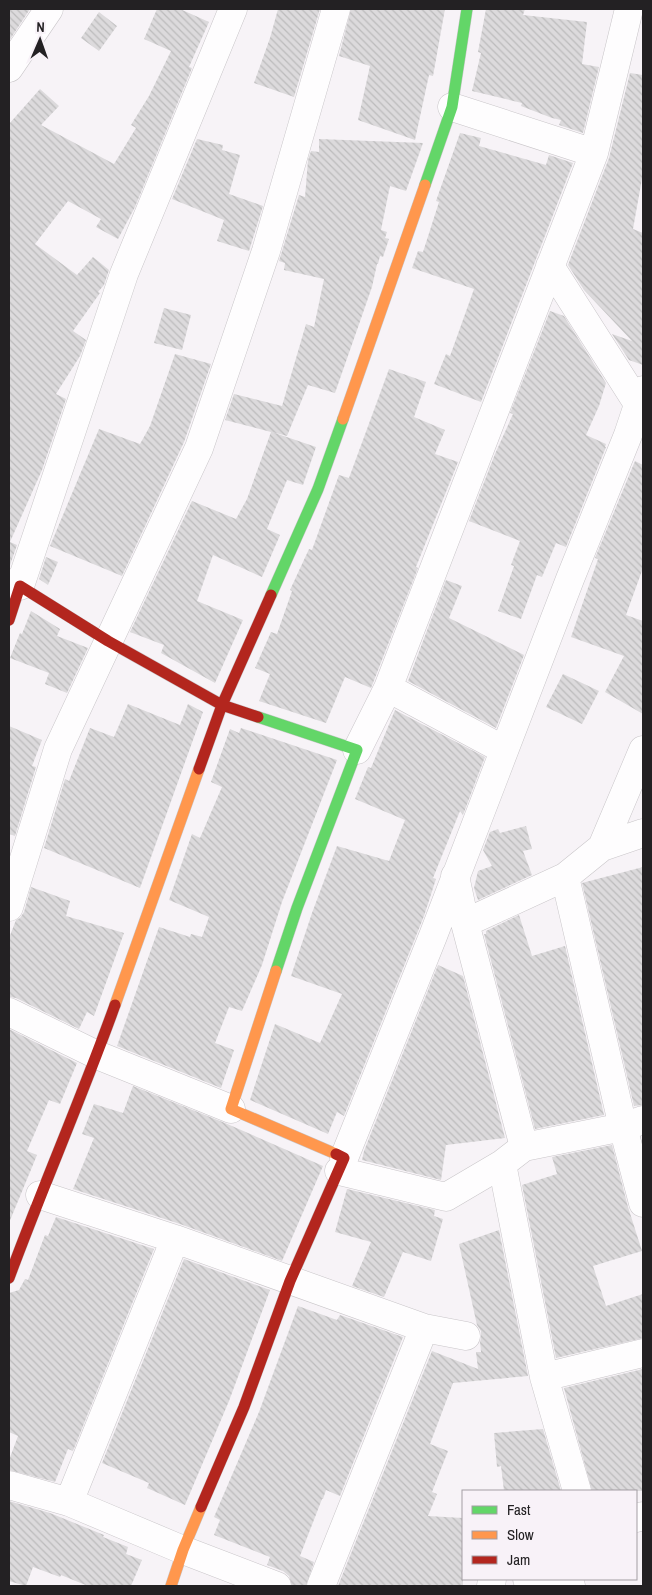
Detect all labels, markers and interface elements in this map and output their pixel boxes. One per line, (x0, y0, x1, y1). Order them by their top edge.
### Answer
north arrow (15, 15, 65, 65)
text: N (36, 18, 45, 36)
legend (462, 1490, 637, 1580)
text: Fast (507, 1499, 531, 1520)
text: Slow (507, 1524, 534, 1545)
text: Jam (507, 1549, 530, 1570)

